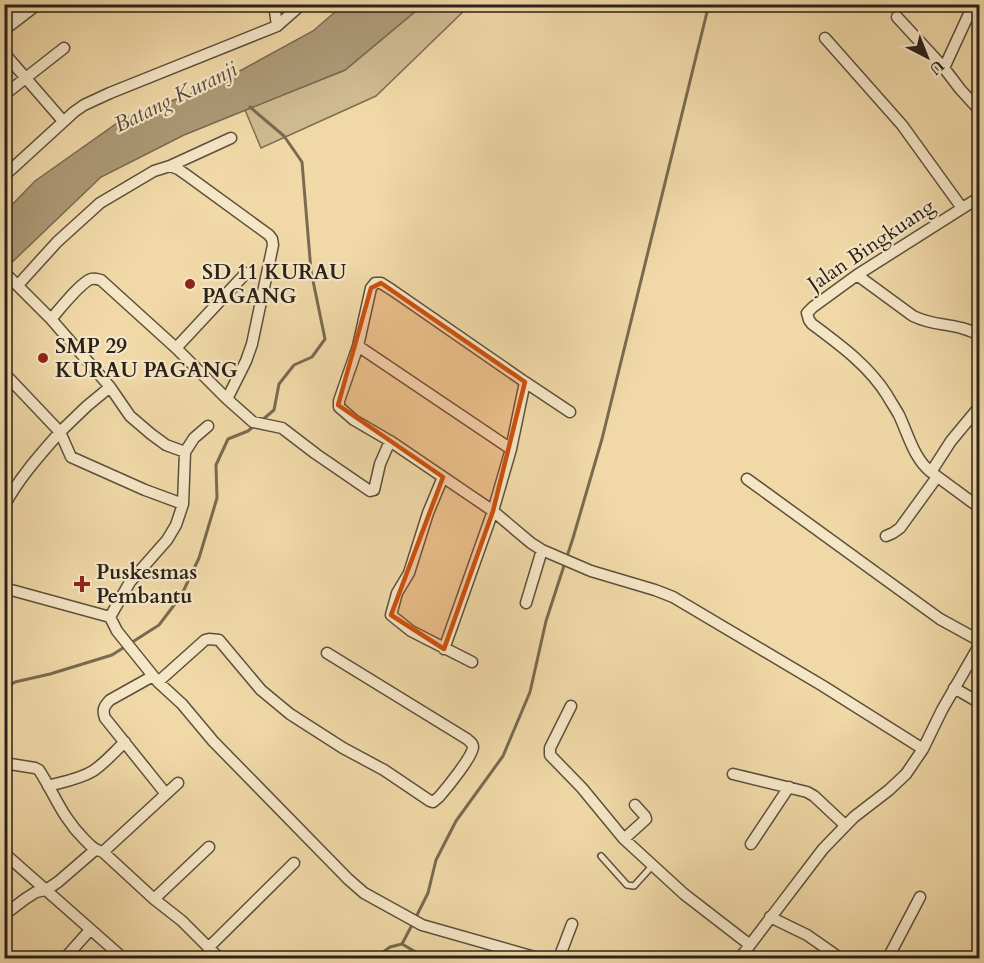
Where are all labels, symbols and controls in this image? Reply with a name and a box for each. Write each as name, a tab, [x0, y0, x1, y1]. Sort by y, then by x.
north arrow	[897, 27, 957, 87]
water label: Batang Kuranji	[109, 54, 243, 140]
text: U	[924, 55, 949, 80]
street label: Jalan Bingkuang	[799, 192, 941, 300]
place label: SD 11 KURAU PAGANG	[202, 258, 347, 311]
marker: SD 11 KURAU PAGANG	[183, 277, 197, 291]
place label: SMP 29 KURAU PAGANG	[55, 332, 238, 385]
marker: SMP 29 KURAU PAGANG	[36, 351, 50, 365]
place label: Puskesmas Pembantu	[96, 558, 197, 611]
marker: Puskesmas Pembantu	[73, 575, 91, 593]

